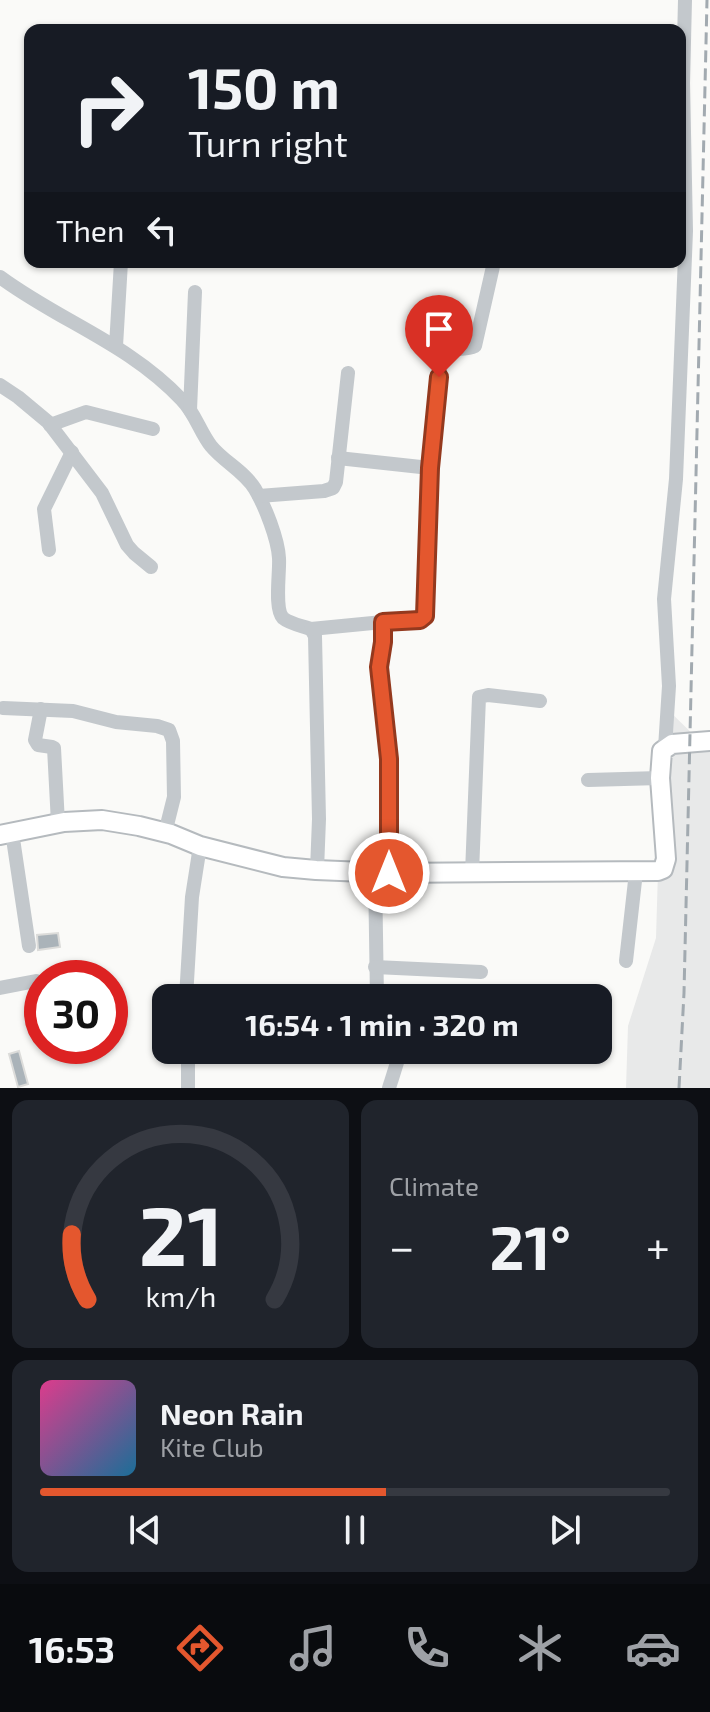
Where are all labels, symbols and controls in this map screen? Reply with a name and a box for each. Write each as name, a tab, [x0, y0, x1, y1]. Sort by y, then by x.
text: 150 m	[188, 53, 340, 120]
icon: right	[56, 56, 160, 160]
text: Turn right	[188, 121, 348, 164]
icon: left	[140, 208, 184, 252]
text: Then	[56, 212, 124, 248]
pin	[405, 295, 473, 377]
icon: arrive	[417, 307, 461, 351]
position arrow	[347, 831, 431, 915]
speed limit sign: 30	[24, 960, 128, 1064]
text: 16:54 · 1 min · 320 m	[245, 1006, 519, 1042]
text: Climate	[389, 1170, 479, 1201]
text: 21	[138, 1183, 223, 1283]
text: 21°	[490, 1210, 571, 1282]
text: −	[389, 1219, 415, 1272]
text: +	[646, 1219, 670, 1272]
text: km/h	[145, 1278, 216, 1313]
text: Neon Rain	[160, 1395, 304, 1431]
text: Kite Club	[160, 1431, 264, 1462]
icon: previous	[123, 1508, 167, 1552]
icon: pause	[333, 1508, 377, 1552]
icon: next	[543, 1508, 587, 1552]
icon: directions	[172, 1620, 228, 1676]
icon: music	[285, 1620, 341, 1676]
icon: phone	[399, 1620, 455, 1676]
icon: climate	[512, 1620, 568, 1676]
icon: car	[625, 1620, 681, 1676]
text: 16:53	[29, 1627, 115, 1670]

